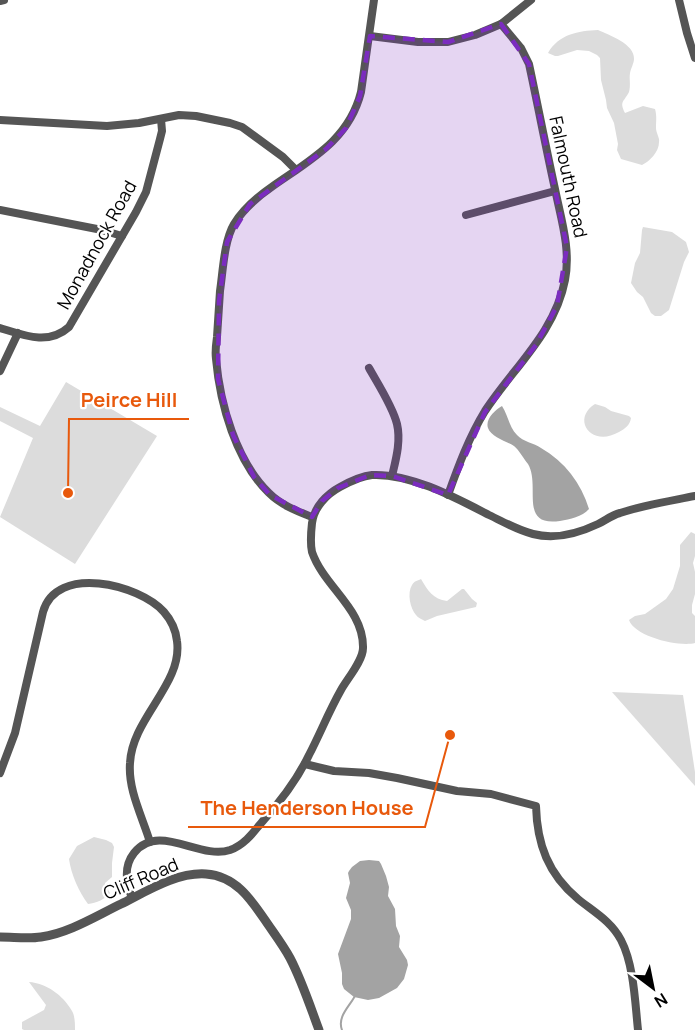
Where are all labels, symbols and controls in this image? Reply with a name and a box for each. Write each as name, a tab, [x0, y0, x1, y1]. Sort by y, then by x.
street label: Falmouth Road	[544, 114, 594, 240]
street label: Monadnock Road	[51, 176, 141, 313]
callout: Peirce Hill	[69, 381, 189, 419]
text: Peirce Hill	[81, 386, 177, 413]
callout: The Henderson House	[188, 789, 425, 827]
text: The Henderson House	[200, 794, 414, 821]
street label: Cliff Road	[99, 852, 182, 905]
north arrow	[623, 958, 683, 1018]
text: N	[650, 988, 672, 1013]

